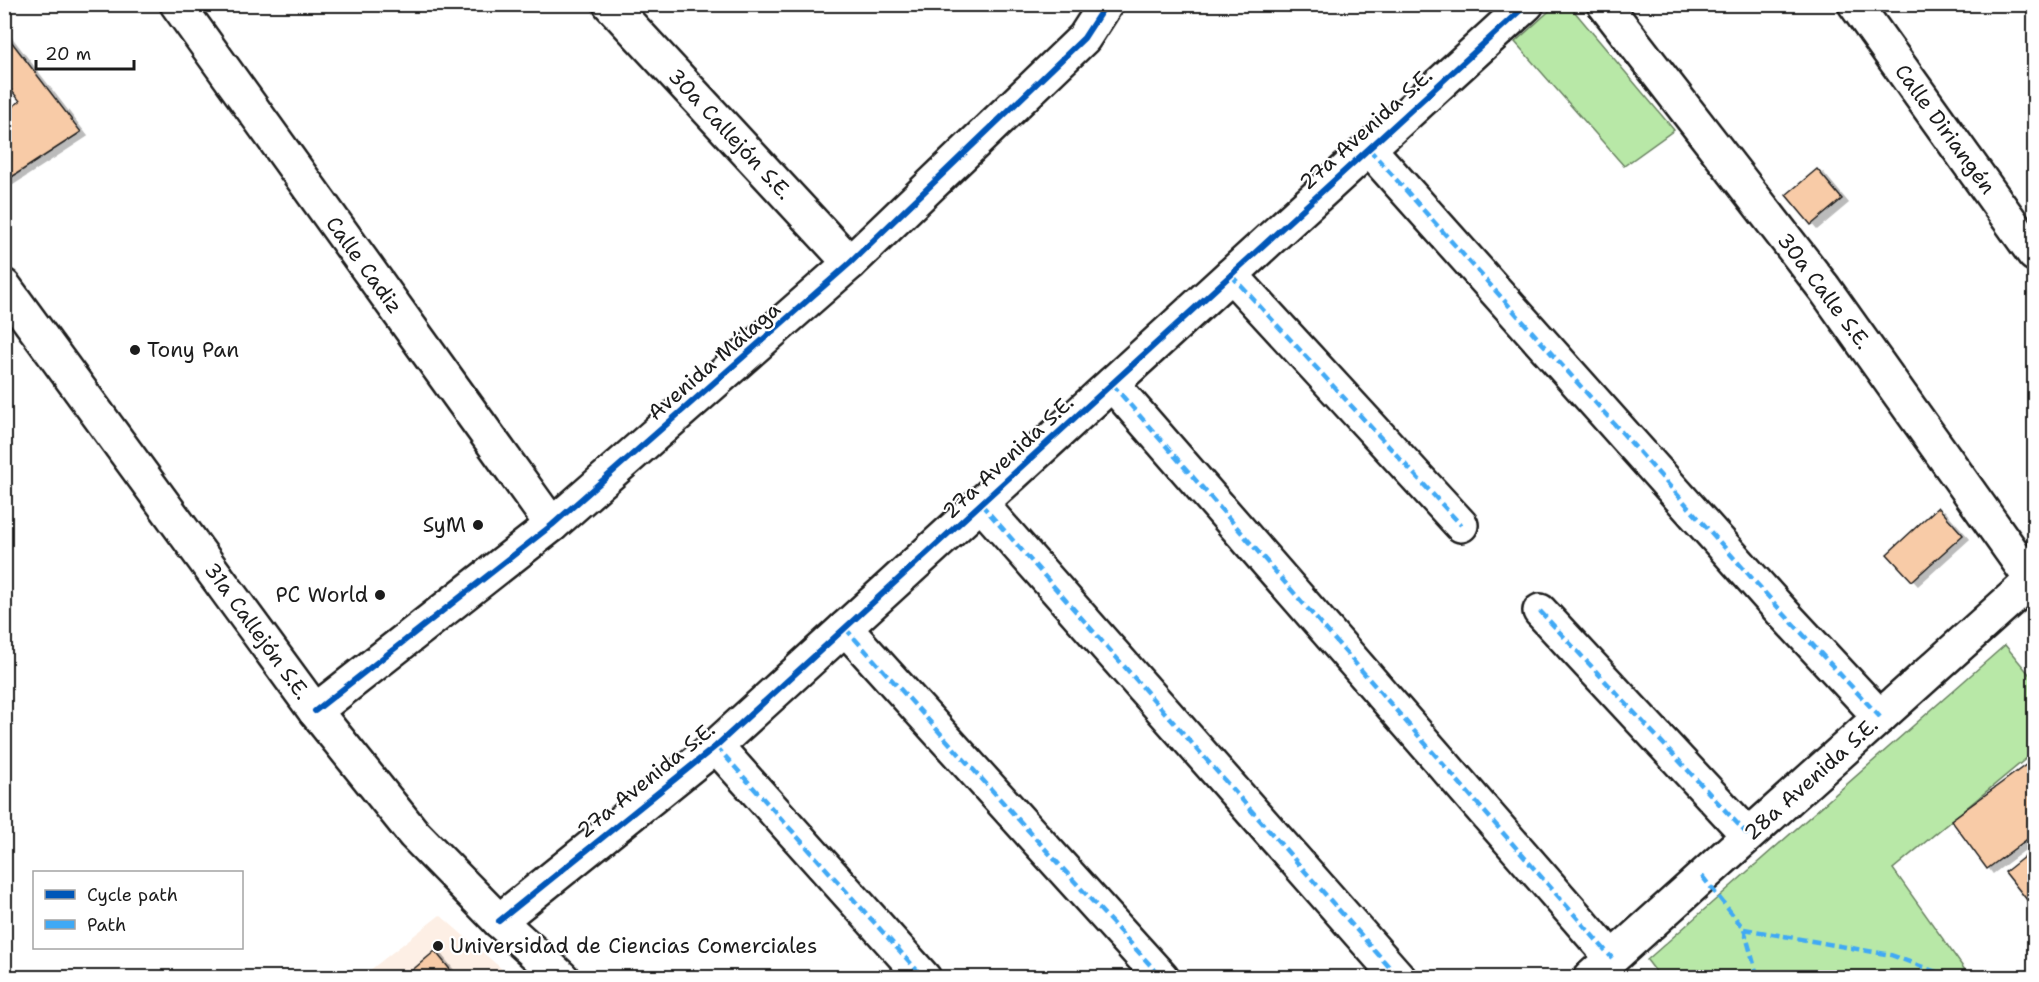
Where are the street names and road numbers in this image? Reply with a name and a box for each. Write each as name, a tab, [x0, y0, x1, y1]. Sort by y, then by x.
street label: Calle Diriangén	[1888, 58, 2002, 200]
street label: 30a Callejón S.E.	[662, 62, 798, 206]
street label: 27a Avenida S.E.	[1293, 62, 1439, 196]
street label: Calle Cadiz	[319, 211, 409, 319]
street label: 30a Calle S.E.	[1771, 227, 1877, 355]
street label: Avenida Málaga	[642, 296, 786, 426]
street label: 27a Avenida S.E.	[936, 389, 1080, 525]
street label: 31a Callejón S.E.	[198, 557, 316, 705]
street label: 28a Avenida S.E.	[1738, 711, 1884, 847]
street label: 27a Avenida S.E.	[571, 716, 721, 844]

